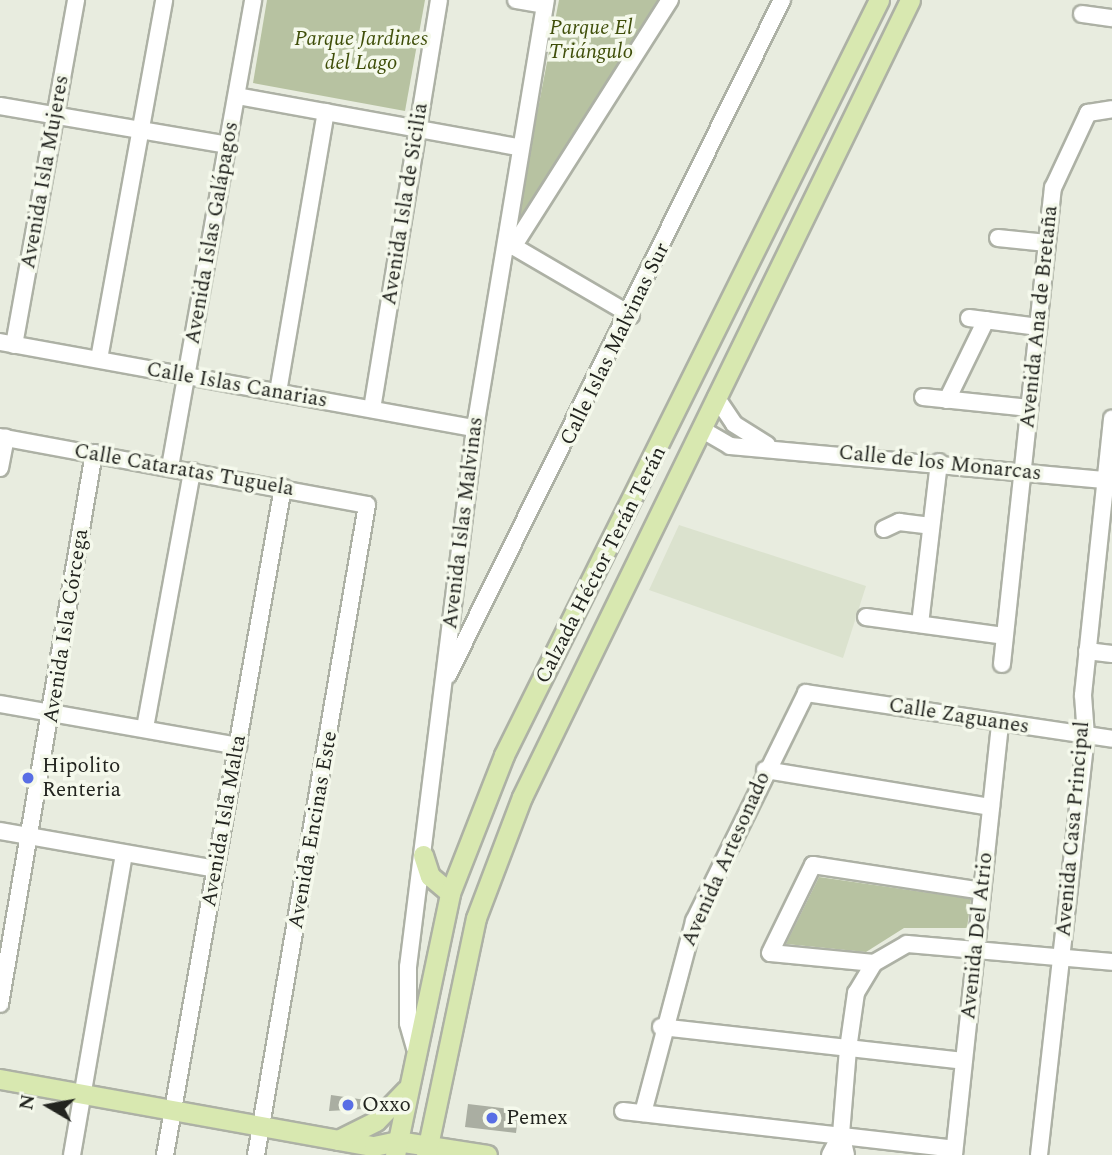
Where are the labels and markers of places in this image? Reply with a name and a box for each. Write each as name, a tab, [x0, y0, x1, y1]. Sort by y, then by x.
place label: Hipolito Renteria	[42, 753, 121, 803]
marker: Hipolito Renteria	[20, 770, 36, 786]
place label: Oxxo	[362, 1092, 411, 1118]
marker: Oxxo	[340, 1097, 356, 1113]
place label: Pemex	[506, 1105, 568, 1131]
marker: Pemex	[484, 1110, 500, 1126]

